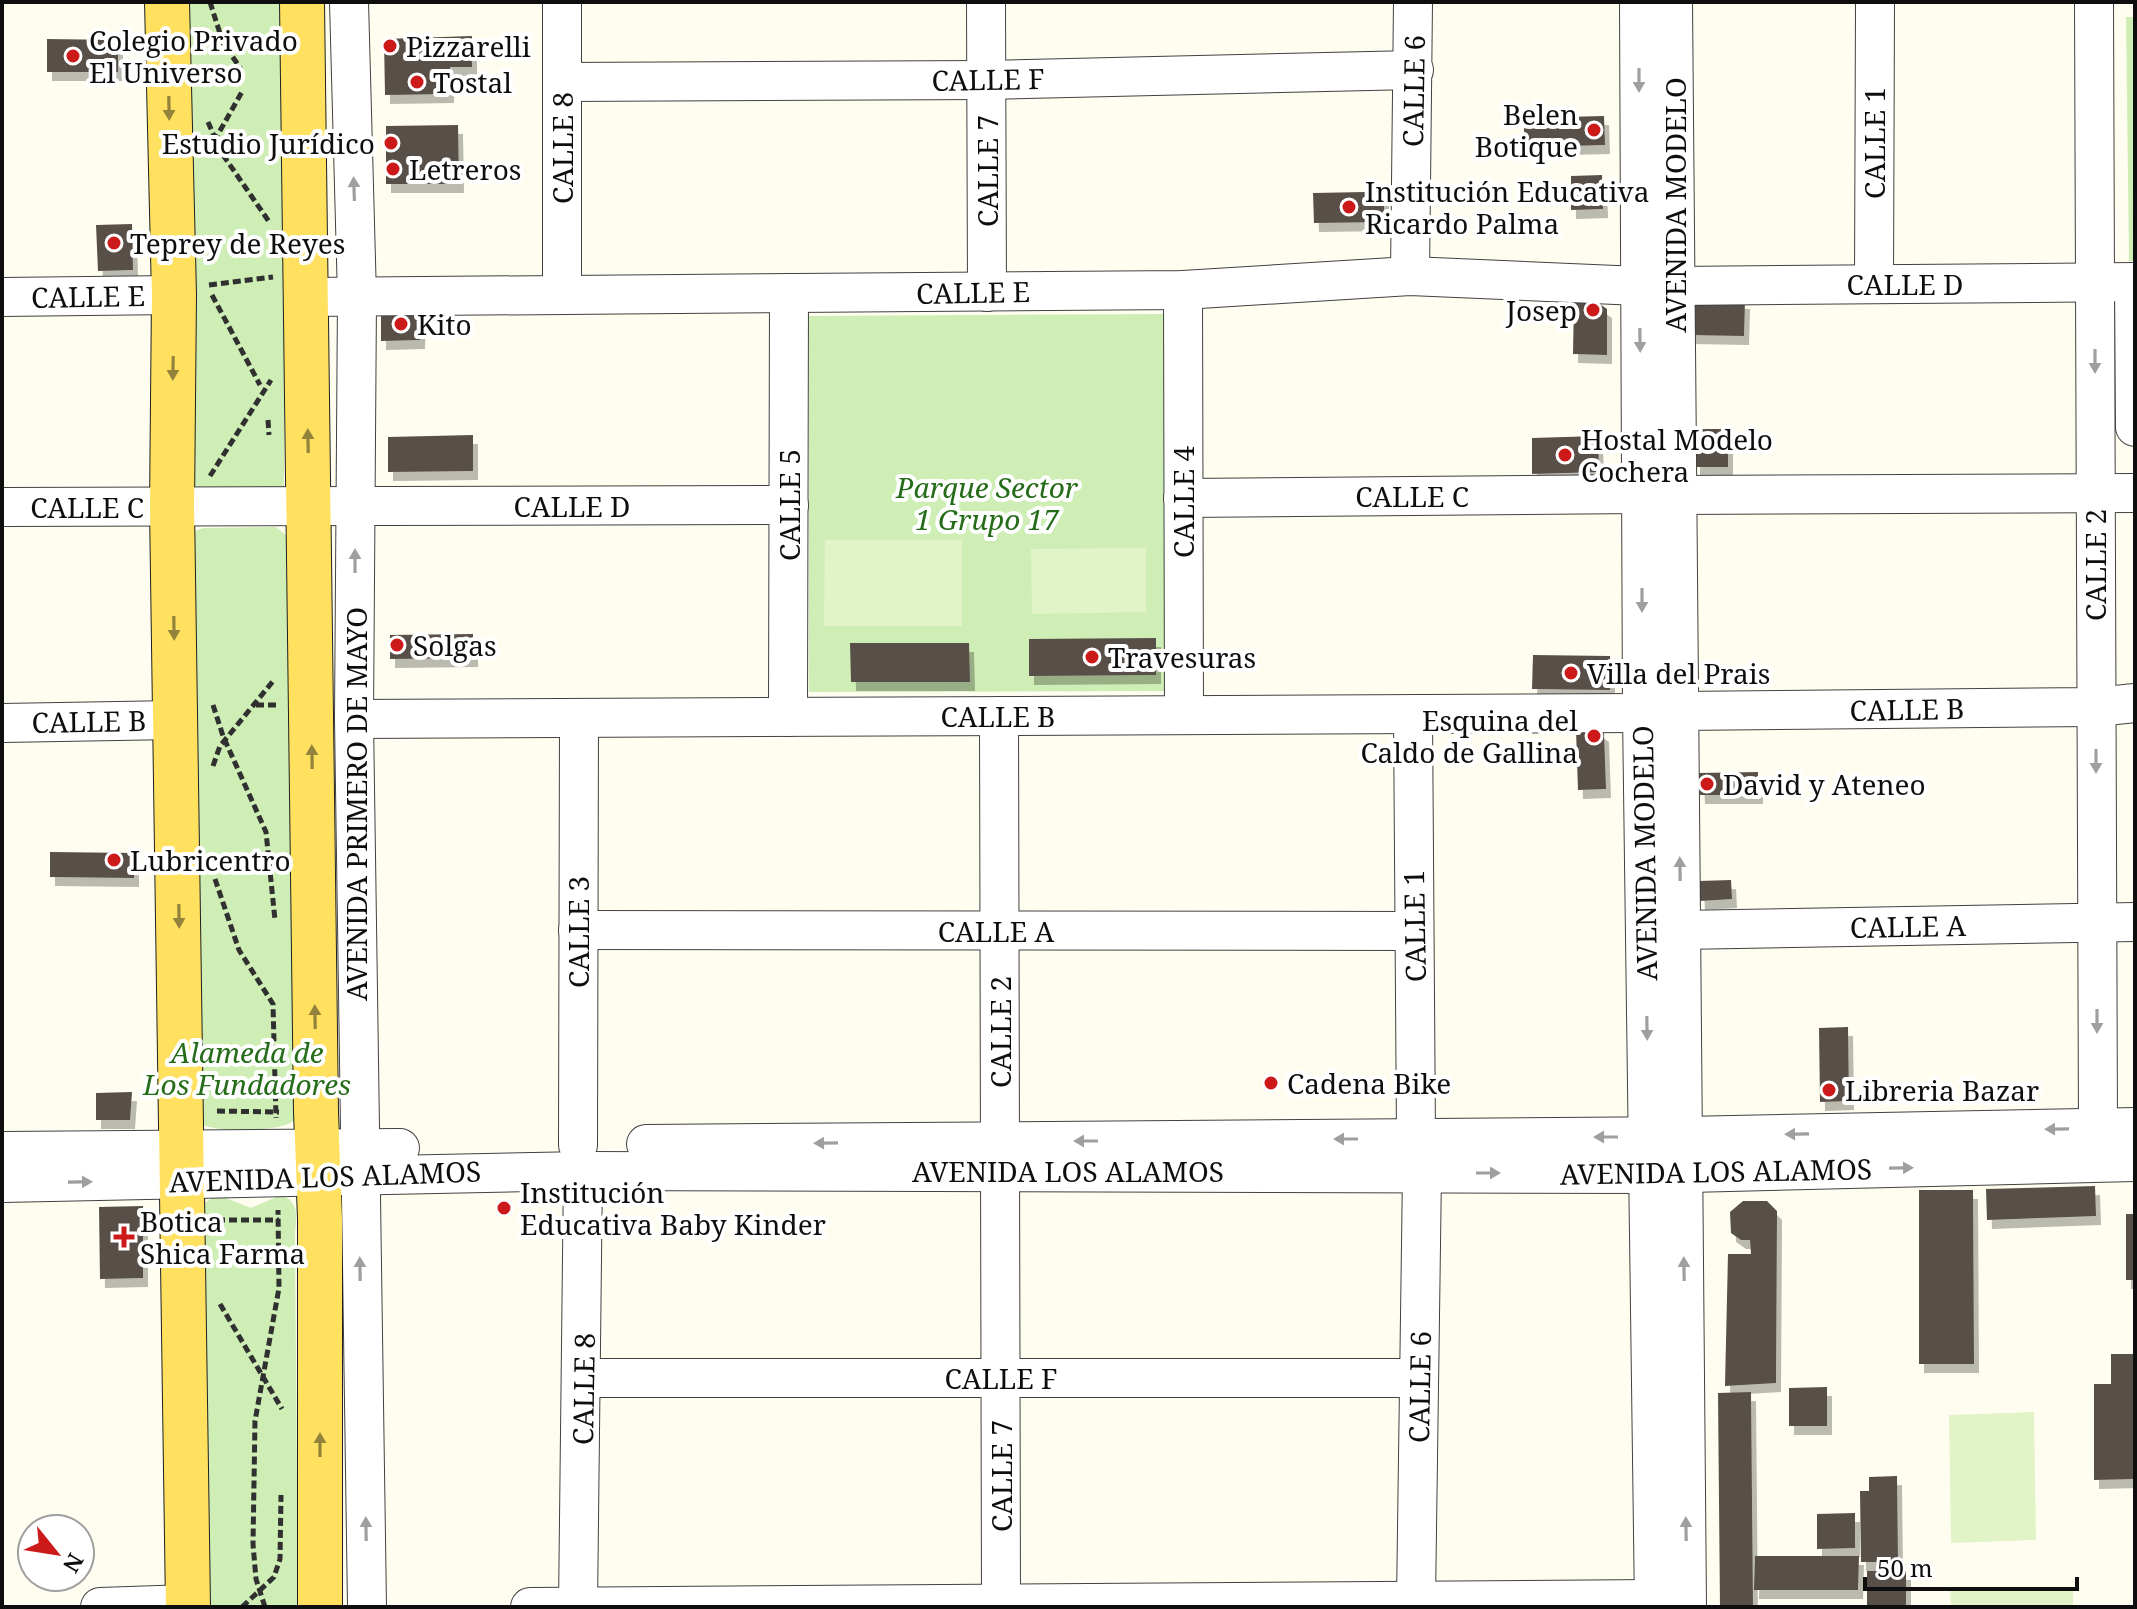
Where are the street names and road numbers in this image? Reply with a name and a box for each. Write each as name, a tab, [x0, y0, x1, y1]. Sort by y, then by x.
street label: CALLE 6	[1393, 35, 1433, 147]
street label: CALLE F	[931, 59, 1045, 99]
street label: AVENIDA MODELO	[1656, 77, 1694, 333]
street label: CALLE 1	[1855, 87, 1893, 199]
street label: CALLE 8	[543, 92, 581, 204]
street label: CALLE 7	[968, 115, 1006, 227]
street label: CALLE D	[1847, 265, 1963, 303]
street label: CALLE E	[916, 272, 1030, 312]
street label: CALLE E	[31, 276, 145, 316]
street label: CALLE 4	[1164, 446, 1202, 558]
street label: CALLE 5	[770, 449, 808, 561]
street label: CALLE C	[1355, 477, 1469, 515]
street label: CALLE D	[514, 487, 630, 525]
street label: CALLE C	[30, 488, 144, 526]
street label: CALLE 2	[2076, 509, 2114, 621]
street label: AVENIDA PRIMERO DE MAYO	[337, 607, 375, 1001]
street label: CALLE B	[1849, 689, 1965, 729]
street label: CALLE B	[941, 697, 1055, 735]
street label: CALLE B	[31, 701, 147, 741]
street label: AVENIDA MODELO	[1623, 725, 1665, 981]
street label: CALLE 1	[1394, 870, 1434, 982]
street label: CALLE 3	[559, 876, 597, 988]
street label: CALLE A	[1850, 906, 1967, 946]
street label: CALLE A	[938, 912, 1054, 950]
street label: CALLE 2	[981, 976, 1019, 1088]
street label: AVENIDA LOS ALAMOS	[1560, 1149, 1872, 1193]
street label: AVENIDA LOS ALAMOS	[168, 1152, 482, 1200]
street label: AVENIDA LOS ALAMOS	[912, 1152, 1224, 1190]
street label: CALLE 6	[1399, 1331, 1439, 1443]
street label: CALLE 8	[563, 1333, 603, 1445]
street label: CALLE F	[944, 1359, 1058, 1397]
street label: CALLE 7	[982, 1420, 1020, 1532]

